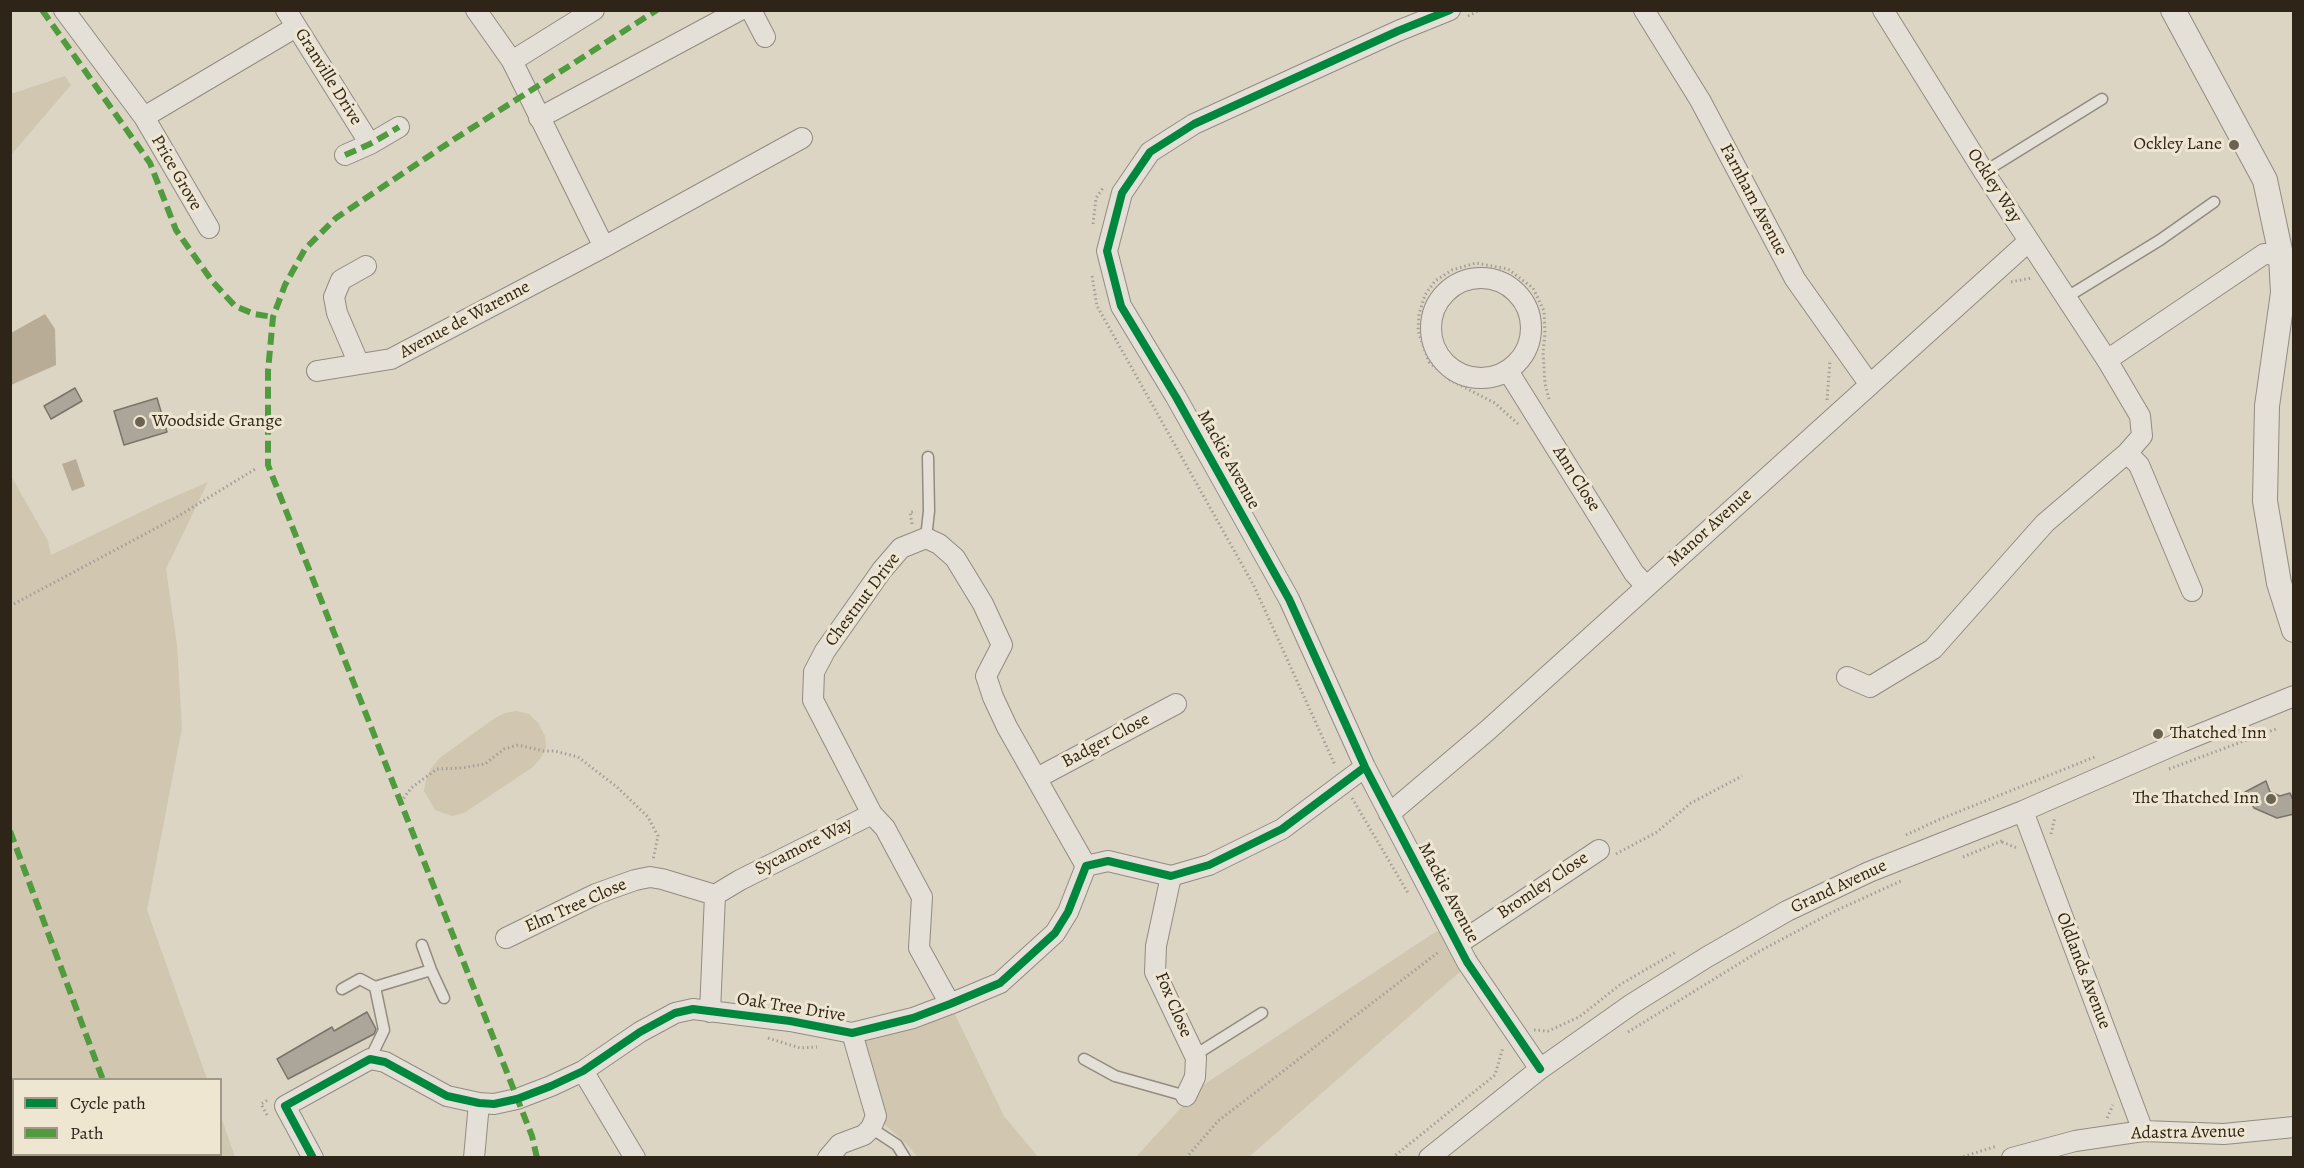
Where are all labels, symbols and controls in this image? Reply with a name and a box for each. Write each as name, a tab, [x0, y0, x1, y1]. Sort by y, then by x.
street label: Granville Drive	[290, 25, 366, 129]
street label: Price Grove	[146, 131, 206, 215]
place label: Ockley Lane	[2133, 134, 2222, 156]
marker: Ockley Lane	[2227, 138, 2241, 152]
street label: Farnham Avenue	[1714, 140, 1792, 260]
street label: Ockley Way	[1962, 145, 2026, 227]
street label: Avenue de Warenne	[396, 276, 534, 364]
street label: Mackie Avenue	[1192, 407, 1264, 513]
place label: Woodside Grange	[152, 411, 282, 433]
marker: Woodside Grange	[133, 415, 147, 429]
street label: Ann Close	[1547, 442, 1605, 516]
street label: Manor Avenue	[1663, 484, 1757, 572]
street label: Chestnut Drive	[821, 549, 905, 651]
street label: Badger Close	[1058, 709, 1154, 773]
place label: Thatched Inn	[2170, 723, 2267, 745]
marker: Thatched Inn	[2151, 727, 2165, 741]
place label: The Thatched Inn	[2133, 788, 2259, 810]
marker: The Thatched Inn	[2264, 792, 2278, 806]
street label: Sycamore Way	[752, 813, 856, 881]
street label: Mackie Avenue	[1413, 839, 1483, 947]
street label: Bromley Close	[1493, 848, 1593, 924]
street label: Grand Avenue	[1788, 855, 1890, 919]
street label: Elm Tree Close	[522, 874, 630, 938]
street label: Oldlands Avenue	[2051, 910, 2115, 1032]
street label: Fox Close	[1150, 969, 1196, 1041]
street label: Oak Tree Drive	[735, 989, 847, 1027]
legend	[12, 1078, 222, 1156]
text: Cycle path	[70, 1091, 146, 1115]
text: Path	[70, 1121, 104, 1145]
street label: Adastra Avenue	[2131, 1121, 2245, 1145]

